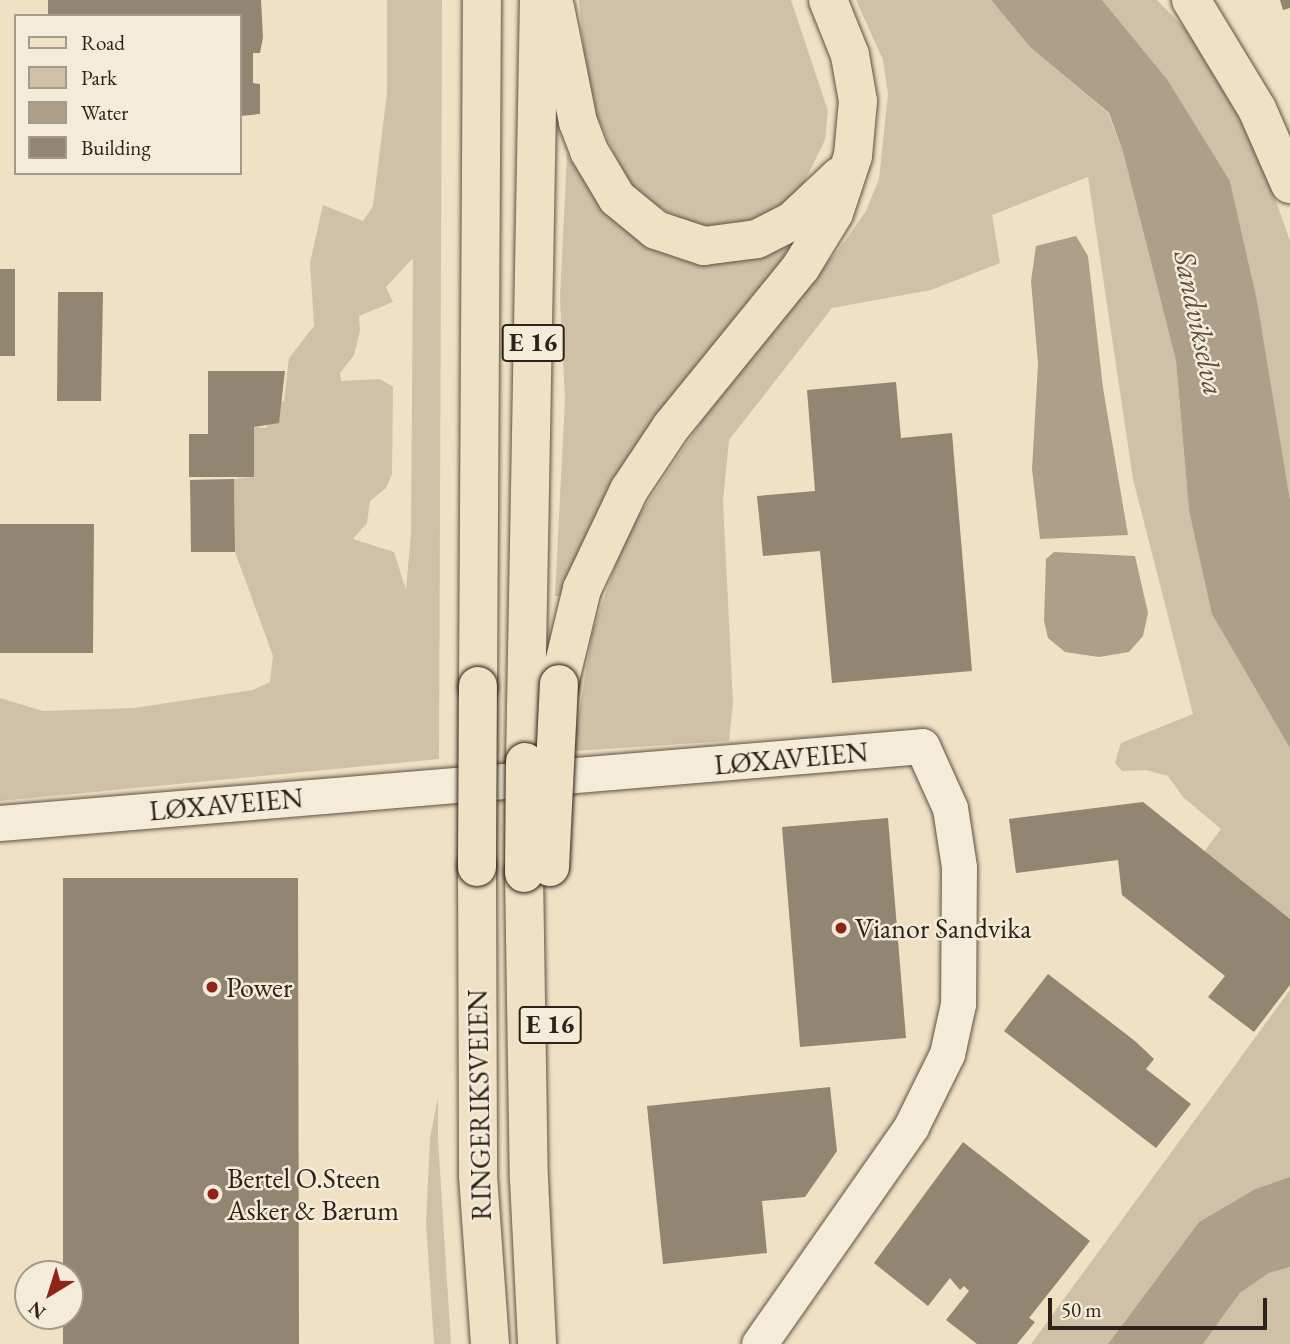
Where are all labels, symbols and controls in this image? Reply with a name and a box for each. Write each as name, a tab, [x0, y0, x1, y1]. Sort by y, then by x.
legend	[14, 14, 242, 175]
text: Road	[81, 29, 125, 56]
text: Park	[81, 64, 117, 91]
text: Water	[81, 99, 128, 126]
text: Building	[81, 134, 151, 161]
water label: Sandvikselva	[1166, 247, 1232, 399]
road number: E 16	[502, 320, 564, 366]
street label: LØXAVEIEN	[713, 735, 869, 781]
street label: LØXAVEIEN	[148, 781, 304, 827]
place label: Vianor Sandvika	[855, 911, 1031, 945]
marker: Vianor Sandvika	[833, 920, 849, 936]
place label: Power	[226, 970, 292, 1004]
marker: Power	[204, 979, 220, 995]
street label: RINGERIKSVEIEN	[460, 989, 498, 1221]
road number: E 16	[518, 1002, 582, 1048]
place label: Bertel O.Steen Asker & Bærum	[227, 1161, 399, 1227]
marker: Bertel O.Steen Asker & Bærum	[205, 1186, 221, 1202]
north arrow	[14, 1260, 84, 1330]
scale bar	[1052, 1284, 1271, 1328]
text: N	[23, 1296, 51, 1325]
text: 50 m	[1061, 1296, 1102, 1323]

